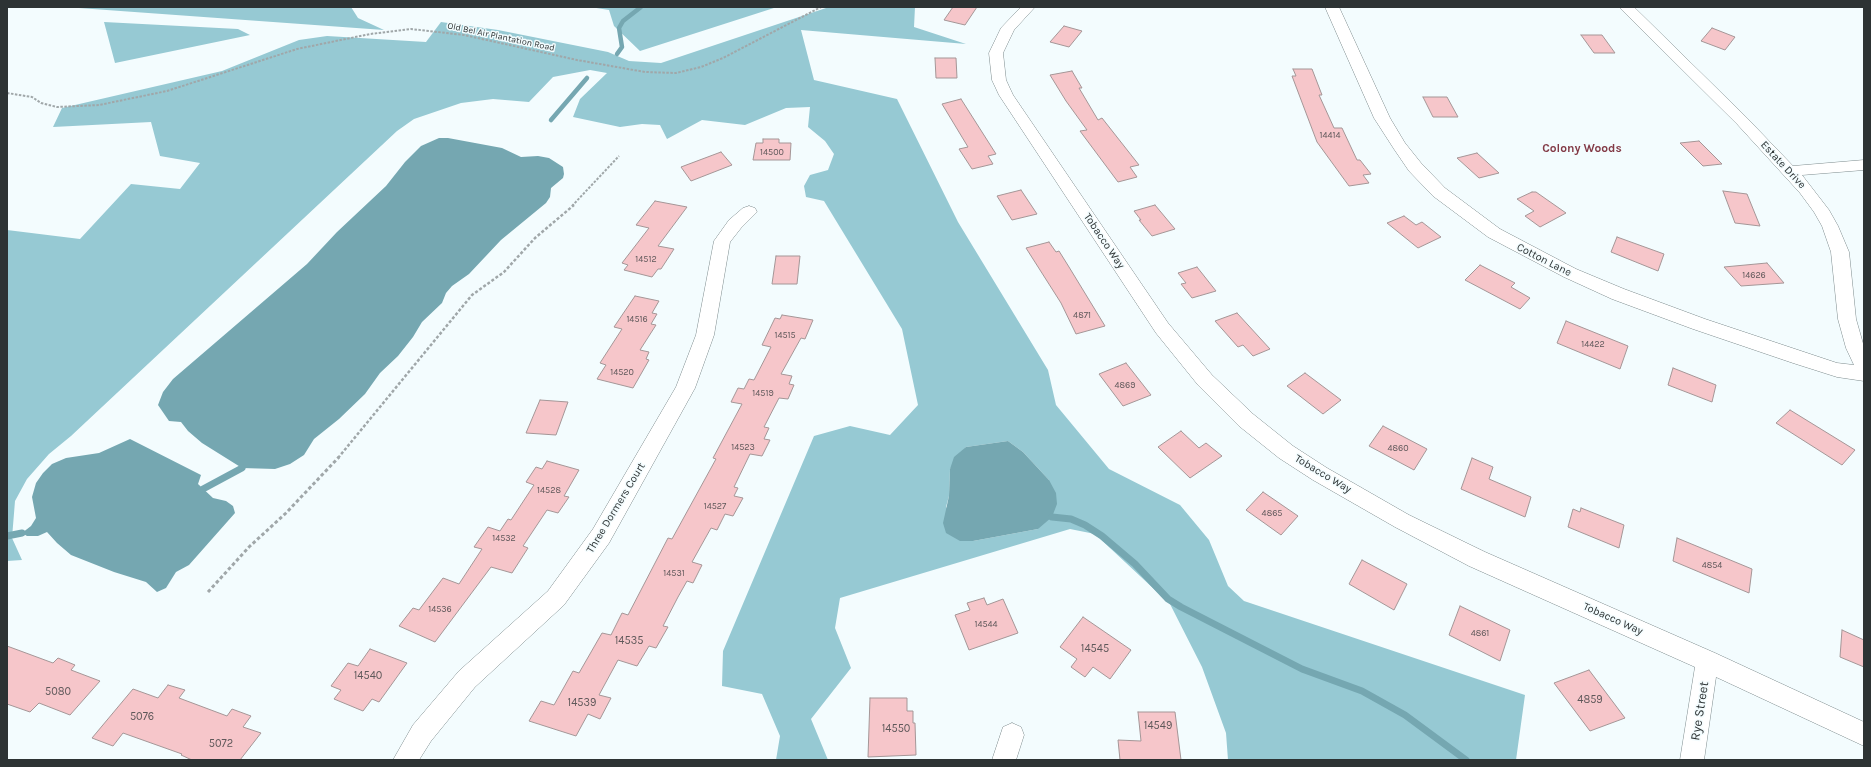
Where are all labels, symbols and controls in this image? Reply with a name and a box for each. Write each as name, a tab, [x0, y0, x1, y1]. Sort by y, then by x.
street label: Old Bel Air Plantation Road	[446, 20, 556, 54]
house number: 14414	[1319, 130, 1341, 140]
street label: Estate Drive	[1758, 138, 1808, 192]
district label: Colony Woods	[1542, 142, 1622, 156]
house number: 14500	[760, 147, 784, 157]
street label: Tobacco Way	[1081, 211, 1127, 271]
street label: Cotton Lane	[1514, 241, 1574, 279]
house number: 14512	[635, 254, 657, 264]
house number: 14626	[1742, 270, 1766, 280]
house number: 4871	[1073, 310, 1091, 320]
house number: 14516	[626, 314, 648, 324]
house number: 14515	[774, 330, 796, 340]
house number: 14422	[1581, 339, 1605, 349]
house number: 14520	[610, 367, 634, 377]
house number: 4869	[1115, 380, 1135, 390]
house number: 14519	[752, 388, 774, 398]
house number: 14523	[731, 442, 755, 452]
house number: 4860	[1387, 443, 1409, 453]
street label: Tobacco Way	[1292, 452, 1354, 496]
street label: Three Dormers Court	[584, 460, 648, 556]
house number: 14528	[537, 485, 561, 495]
house number: 14527	[704, 501, 726, 511]
house number: 4865	[1262, 508, 1282, 518]
house number: 14532	[492, 533, 516, 543]
house number: 4854	[1702, 560, 1722, 570]
house number: 14531	[663, 568, 685, 578]
street label: Tobacco Way	[1581, 600, 1645, 638]
house number: 14536	[428, 604, 452, 614]
house number: 14544	[974, 619, 998, 629]
house number: 4861	[1471, 628, 1489, 638]
house number: 14535	[615, 634, 643, 648]
house number: 14545	[1081, 642, 1109, 656]
house number: 14540	[354, 669, 382, 683]
street label: Rye Street	[1688, 680, 1712, 742]
house number: 5080	[45, 685, 71, 699]
house number: 4859	[1577, 693, 1603, 707]
house number: 14539	[568, 696, 596, 710]
house number: 5076	[130, 710, 154, 724]
house number: 14549	[1144, 719, 1172, 733]
house number: 14550	[882, 722, 910, 736]
house number: 5072	[209, 737, 233, 751]

